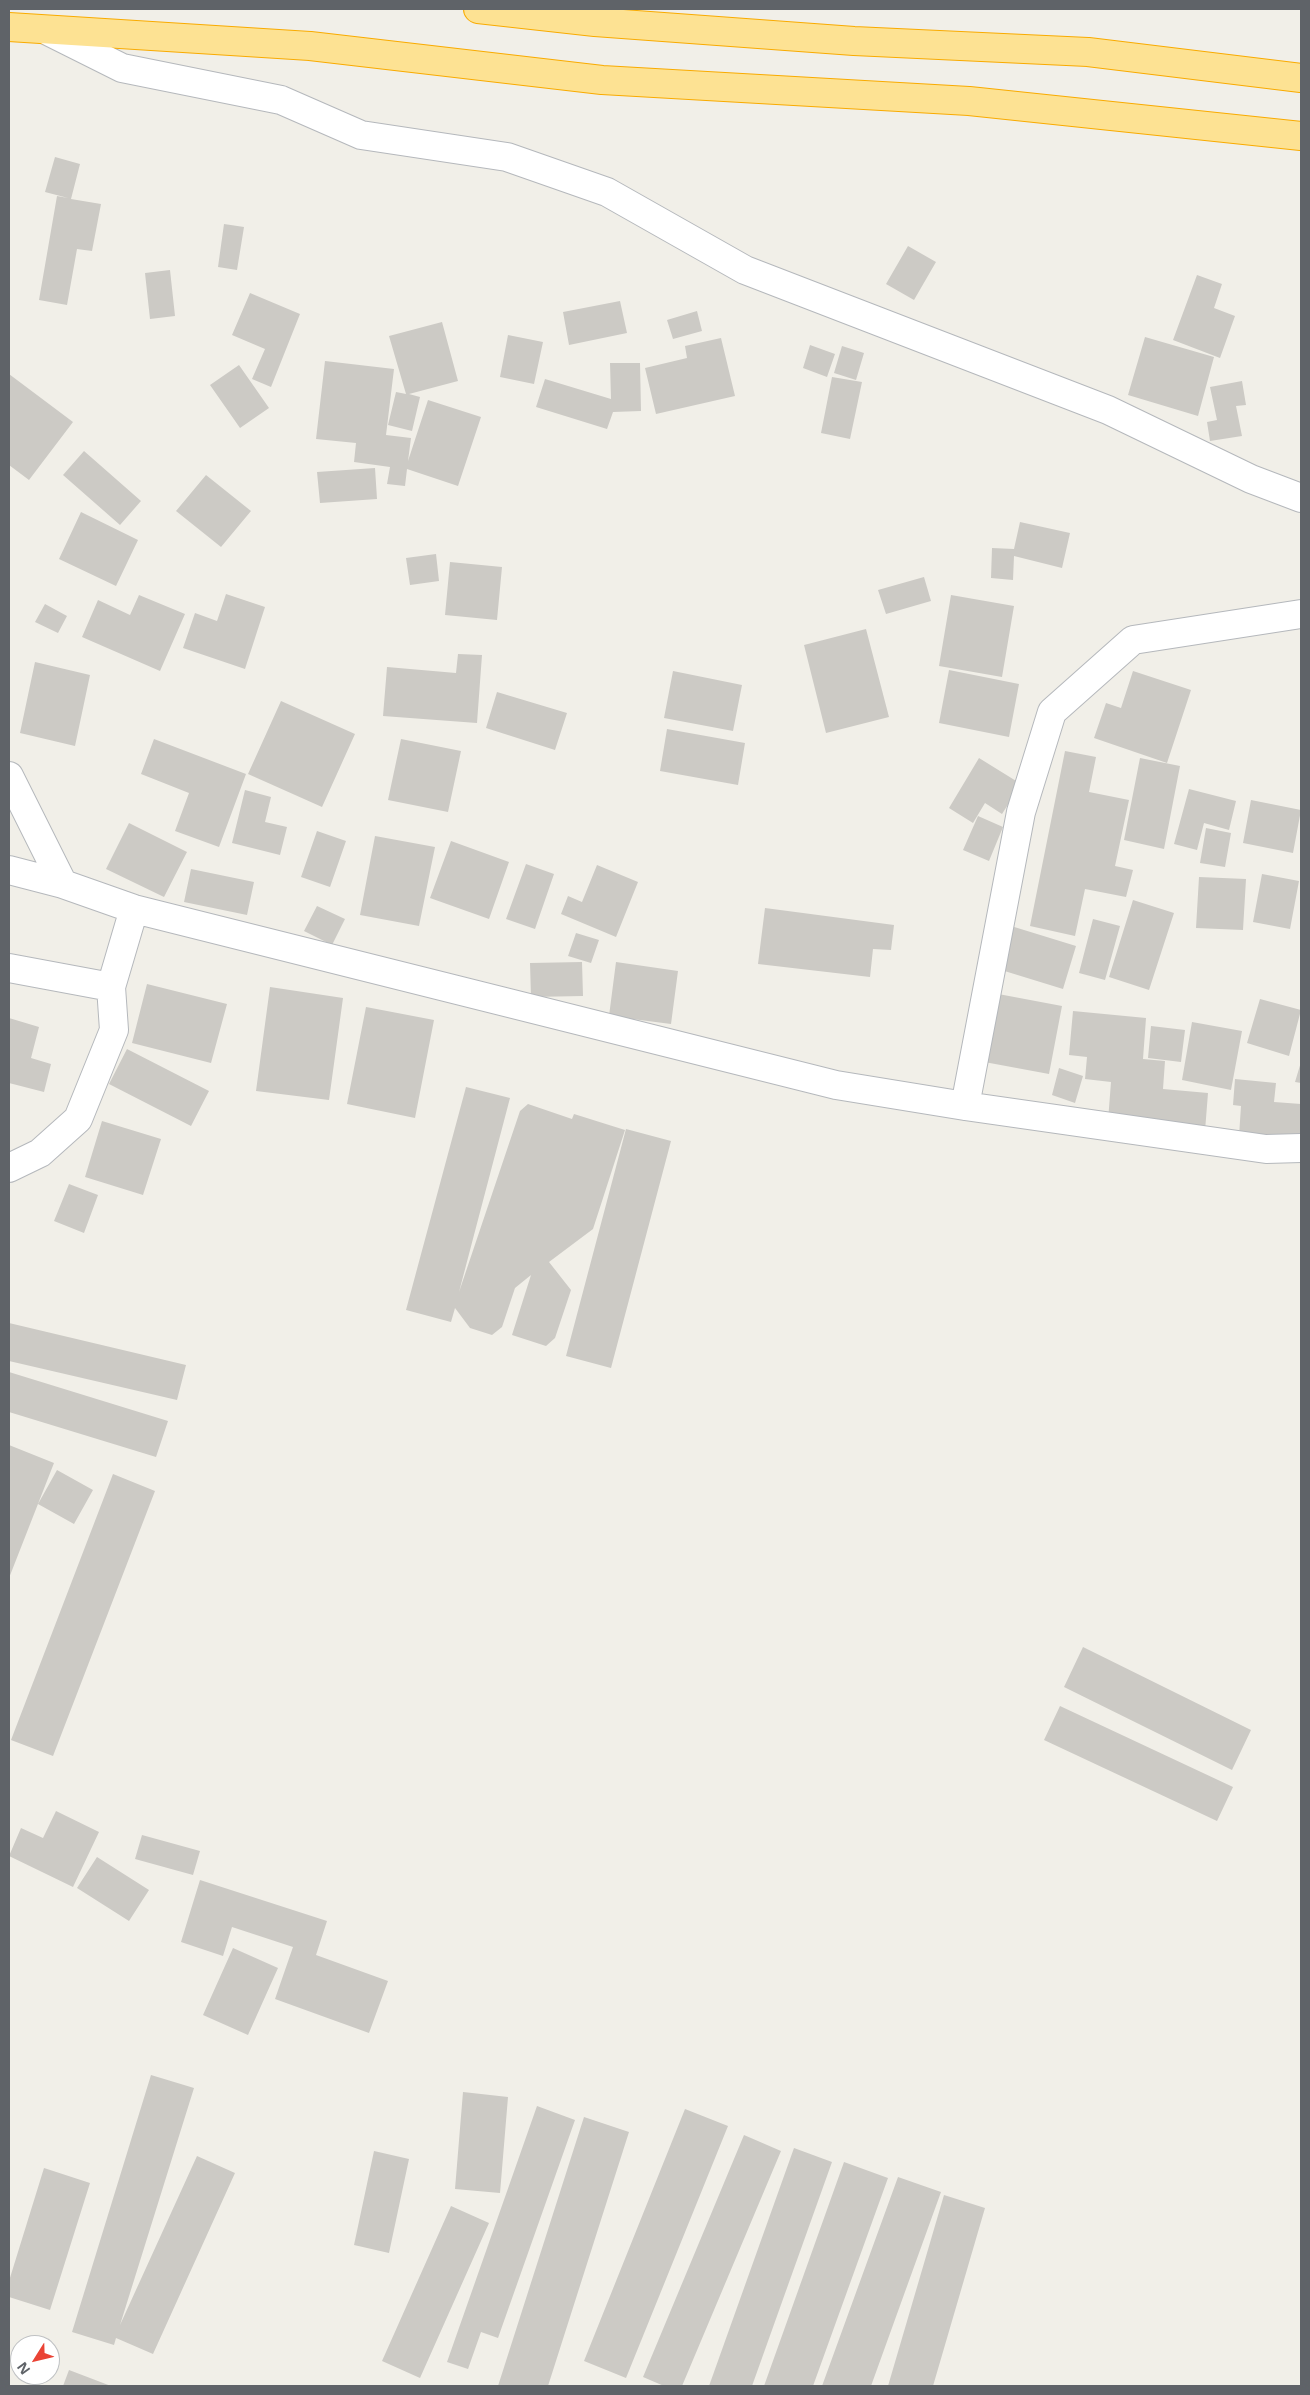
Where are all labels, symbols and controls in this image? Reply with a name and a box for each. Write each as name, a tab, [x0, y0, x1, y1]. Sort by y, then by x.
north arrow	[10, 2335, 60, 2385]
text: N	[12, 2358, 34, 2379]

